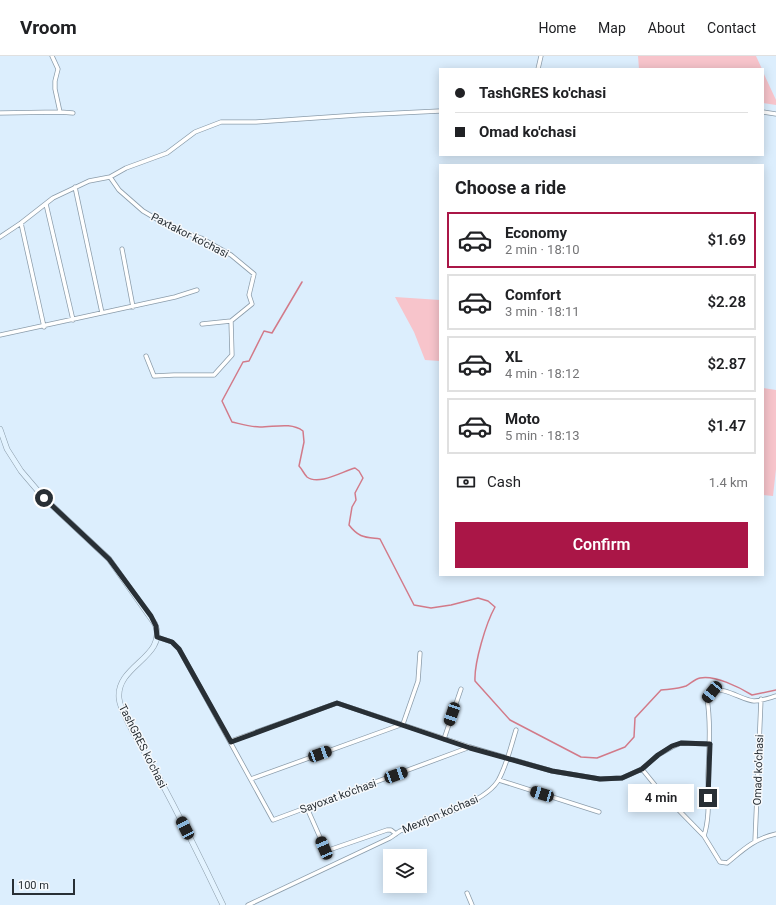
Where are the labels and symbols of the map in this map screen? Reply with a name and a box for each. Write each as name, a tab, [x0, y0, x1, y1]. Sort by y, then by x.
street label: Paxtakor ko'chasi	[149, 210, 231, 261]
route start	[35, 489, 53, 507]
car	[700, 679, 724, 705]
car	[442, 701, 462, 727]
street label: TashGRES ko'chasi	[116, 702, 169, 790]
street label: Omad ko'chasi	[751, 734, 766, 806]
car	[307, 744, 333, 764]
car	[383, 765, 409, 785]
street label: Sayoxat ko'chasi	[298, 777, 378, 816]
callout: 4 min	[628, 784, 694, 812]
car	[529, 785, 555, 803]
route end	[699, 789, 717, 807]
street label: Mexrjon ko'chasi	[400, 793, 480, 836]
car	[174, 815, 196, 841]
car	[314, 835, 334, 861]
scale bar	[12, 877, 75, 896]

